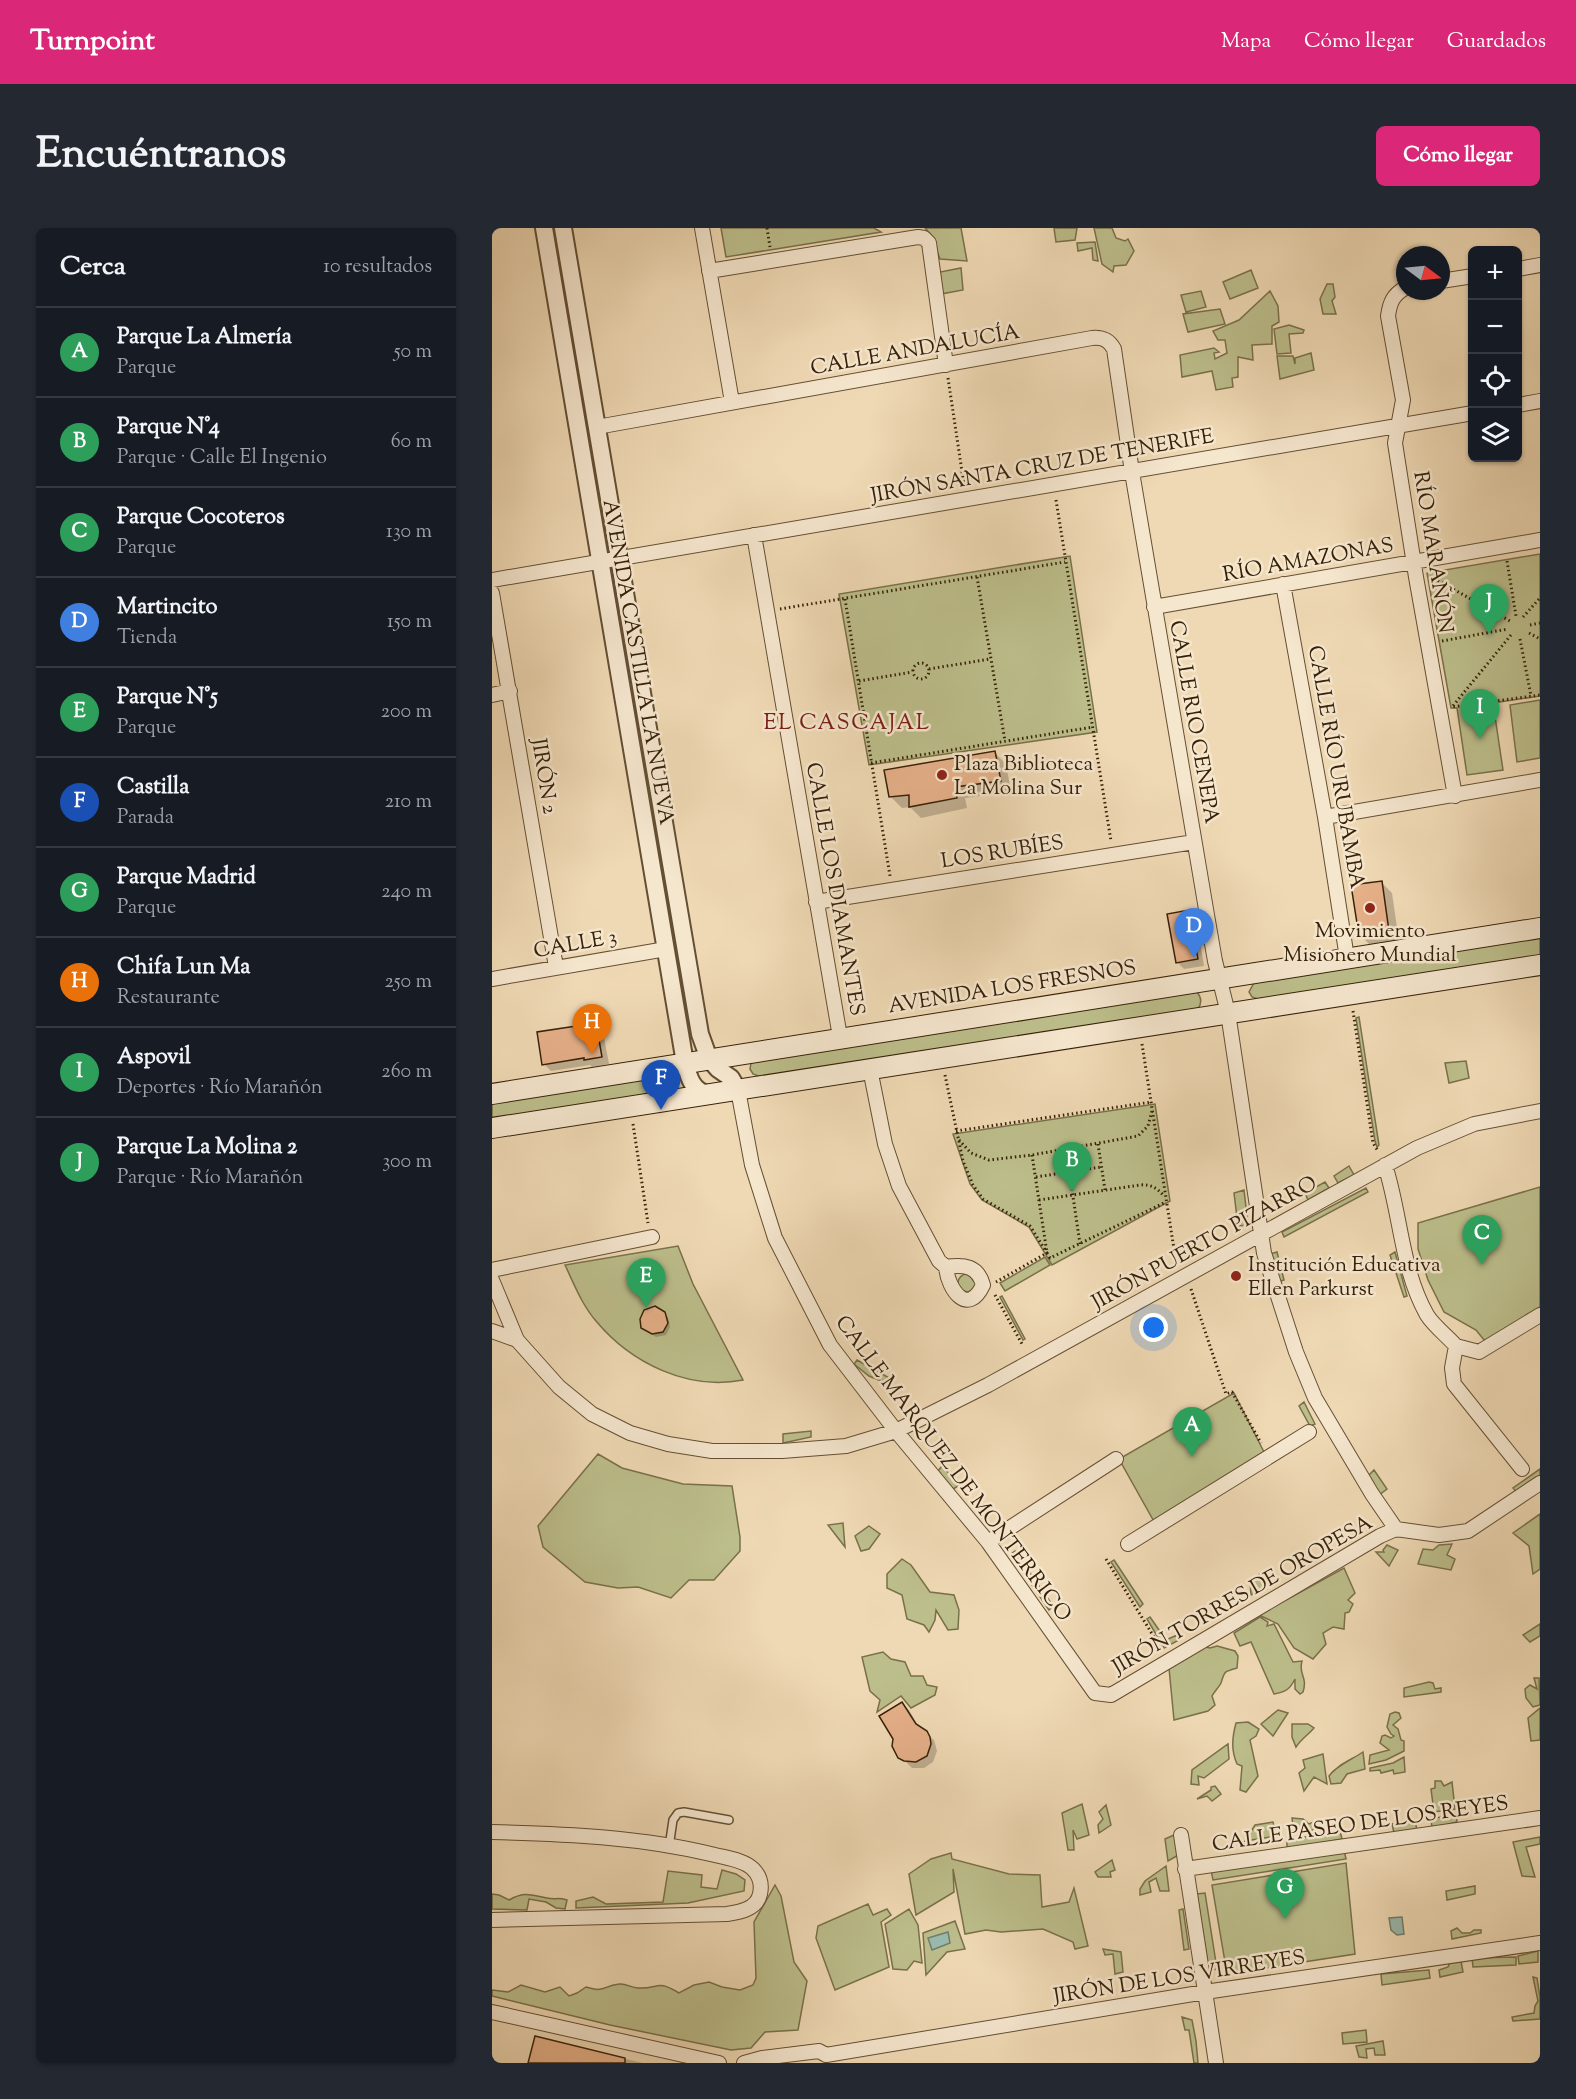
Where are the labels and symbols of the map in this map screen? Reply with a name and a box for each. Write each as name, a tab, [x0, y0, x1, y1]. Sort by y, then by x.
north arrow	[1396, 246, 1450, 300]
street label: CALLE ANDALUCÍA	[808, 318, 1022, 384]
street label: JIRÓN SANTA CRUZ DE TENERIFE	[868, 422, 1216, 512]
street label: RÍO MARAÑÓN	[1404, 469, 1460, 636]
street label: AVENIDA CASTILLA LA NUEVA	[594, 497, 680, 827]
street label: RÍO AMAZONAS	[1221, 531, 1396, 591]
pin: J	[1470, 584, 1508, 634]
street label: CALLE RIO CENEPA	[1160, 618, 1226, 826]
street label: CALLE RÍO URUBAMBA	[1299, 643, 1371, 891]
pin: I	[1460, 690, 1500, 739]
district label: EL CASCAJAL	[763, 708, 931, 740]
street label: JIRÓN 2	[522, 735, 564, 816]
place label: Plaza Biblioteca La Molina Sur	[954, 750, 1093, 804]
street label: CALLE LOS DIAMANTES	[797, 760, 871, 1018]
marker: Plaza Biblioteca La Molina Sur	[935, 768, 949, 782]
street label: LOS RUBÍES	[939, 828, 1066, 877]
marker: Movimiento Misionero Mundial	[1363, 901, 1377, 915]
pin: D	[1174, 908, 1214, 958]
place label: Movimiento Misionero Mundial	[1283, 917, 1457, 971]
street label: CALLE 3	[531, 923, 619, 967]
street label: AVENIDA LOS FRESNOS	[886, 954, 1139, 1022]
pin: H	[572, 1004, 612, 1054]
pin: F	[642, 1060, 680, 1110]
pin: B	[1052, 1142, 1092, 1192]
street label: JIRÓN PUERTO PIZARRO	[1086, 1169, 1323, 1319]
pin: C	[1462, 1216, 1502, 1265]
place label: Institución Educativa Ellen Parkurst	[1248, 1251, 1441, 1305]
pin: E	[626, 1258, 666, 1308]
marker: Institución Educativa Ellen Parkurst	[1229, 1269, 1243, 1283]
street label: CALLE MARQUEZ DE MONTERRICO	[827, 1310, 1078, 1629]
your location	[1139, 1313, 1168, 1342]
pin: A	[1172, 1408, 1212, 1457]
street label: JIRÓN TORRES DE OROPESA	[1106, 1509, 1379, 1683]
street label: CALLE PASEO DE LOS REYES	[1210, 1789, 1510, 1861]
pin: G	[1266, 1870, 1304, 1919]
street label: JIRÓN DE LOS VIRREYES	[1050, 1943, 1307, 2013]

